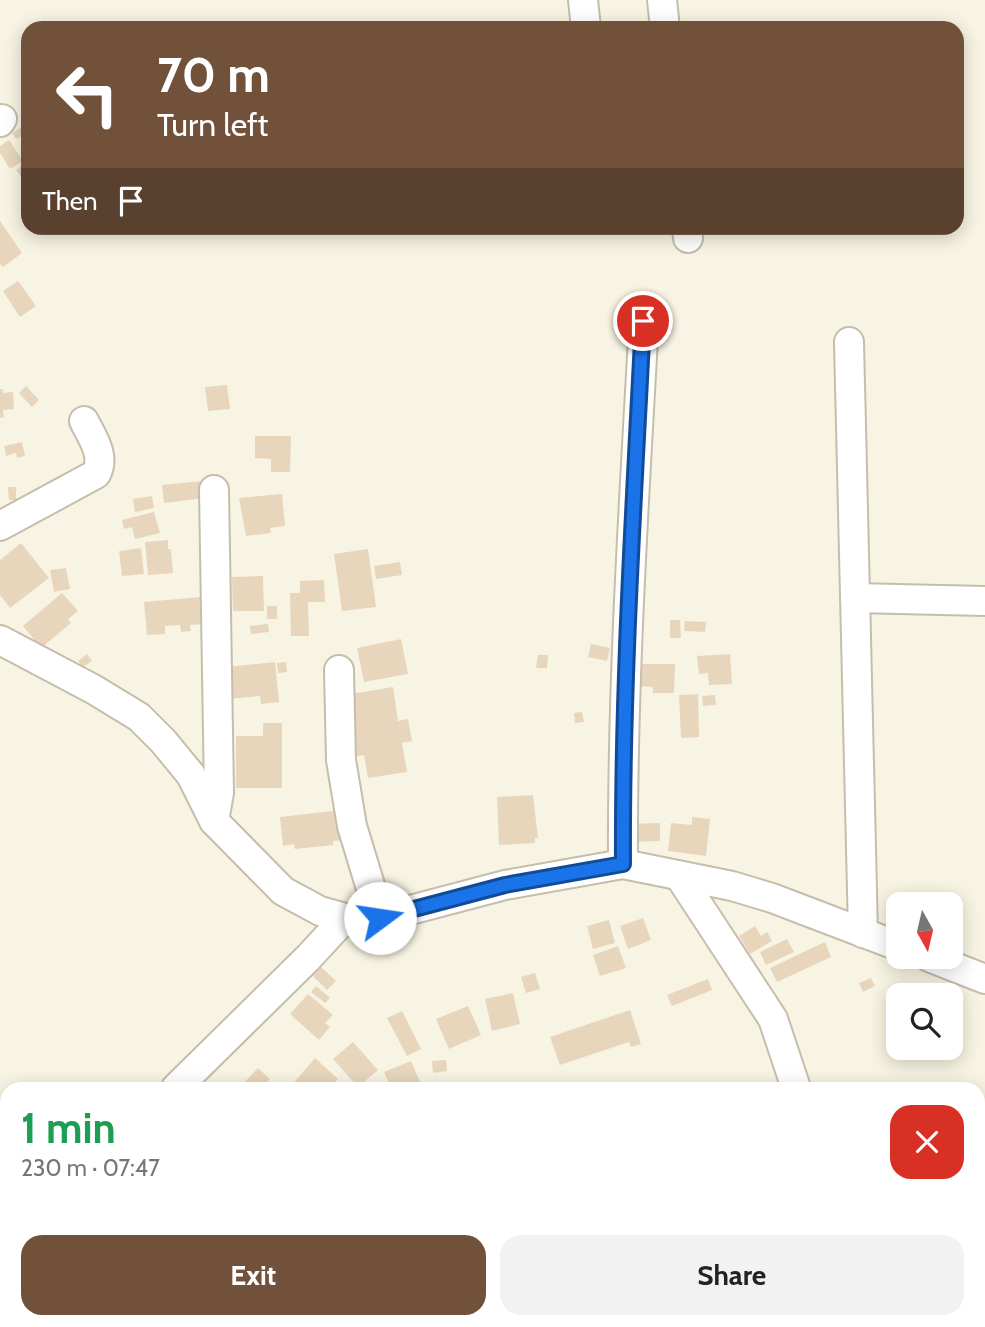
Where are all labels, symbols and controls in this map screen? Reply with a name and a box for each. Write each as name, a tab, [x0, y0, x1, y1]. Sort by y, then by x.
text: 70 m	[157, 45, 270, 104]
icon: left	[42, 49, 133, 140]
text: Turn left	[157, 105, 268, 144]
icon: arrive	[112, 182, 150, 220]
text: Then	[42, 185, 98, 217]
pin	[613, 291, 673, 351]
icon: arrive	[624, 302, 662, 340]
position arrow	[343, 881, 417, 955]
north arrow	[886, 892, 962, 970]
map controls	[886, 892, 963, 1060]
button: search	[886, 983, 963, 1060]
text: 1 min	[21, 1102, 116, 1154]
button: close	[890, 1105, 964, 1179]
text: 230 m · 07:47	[21, 1154, 160, 1182]
button: Exit	[21, 1235, 486, 1315]
button: Share	[500, 1235, 964, 1315]

